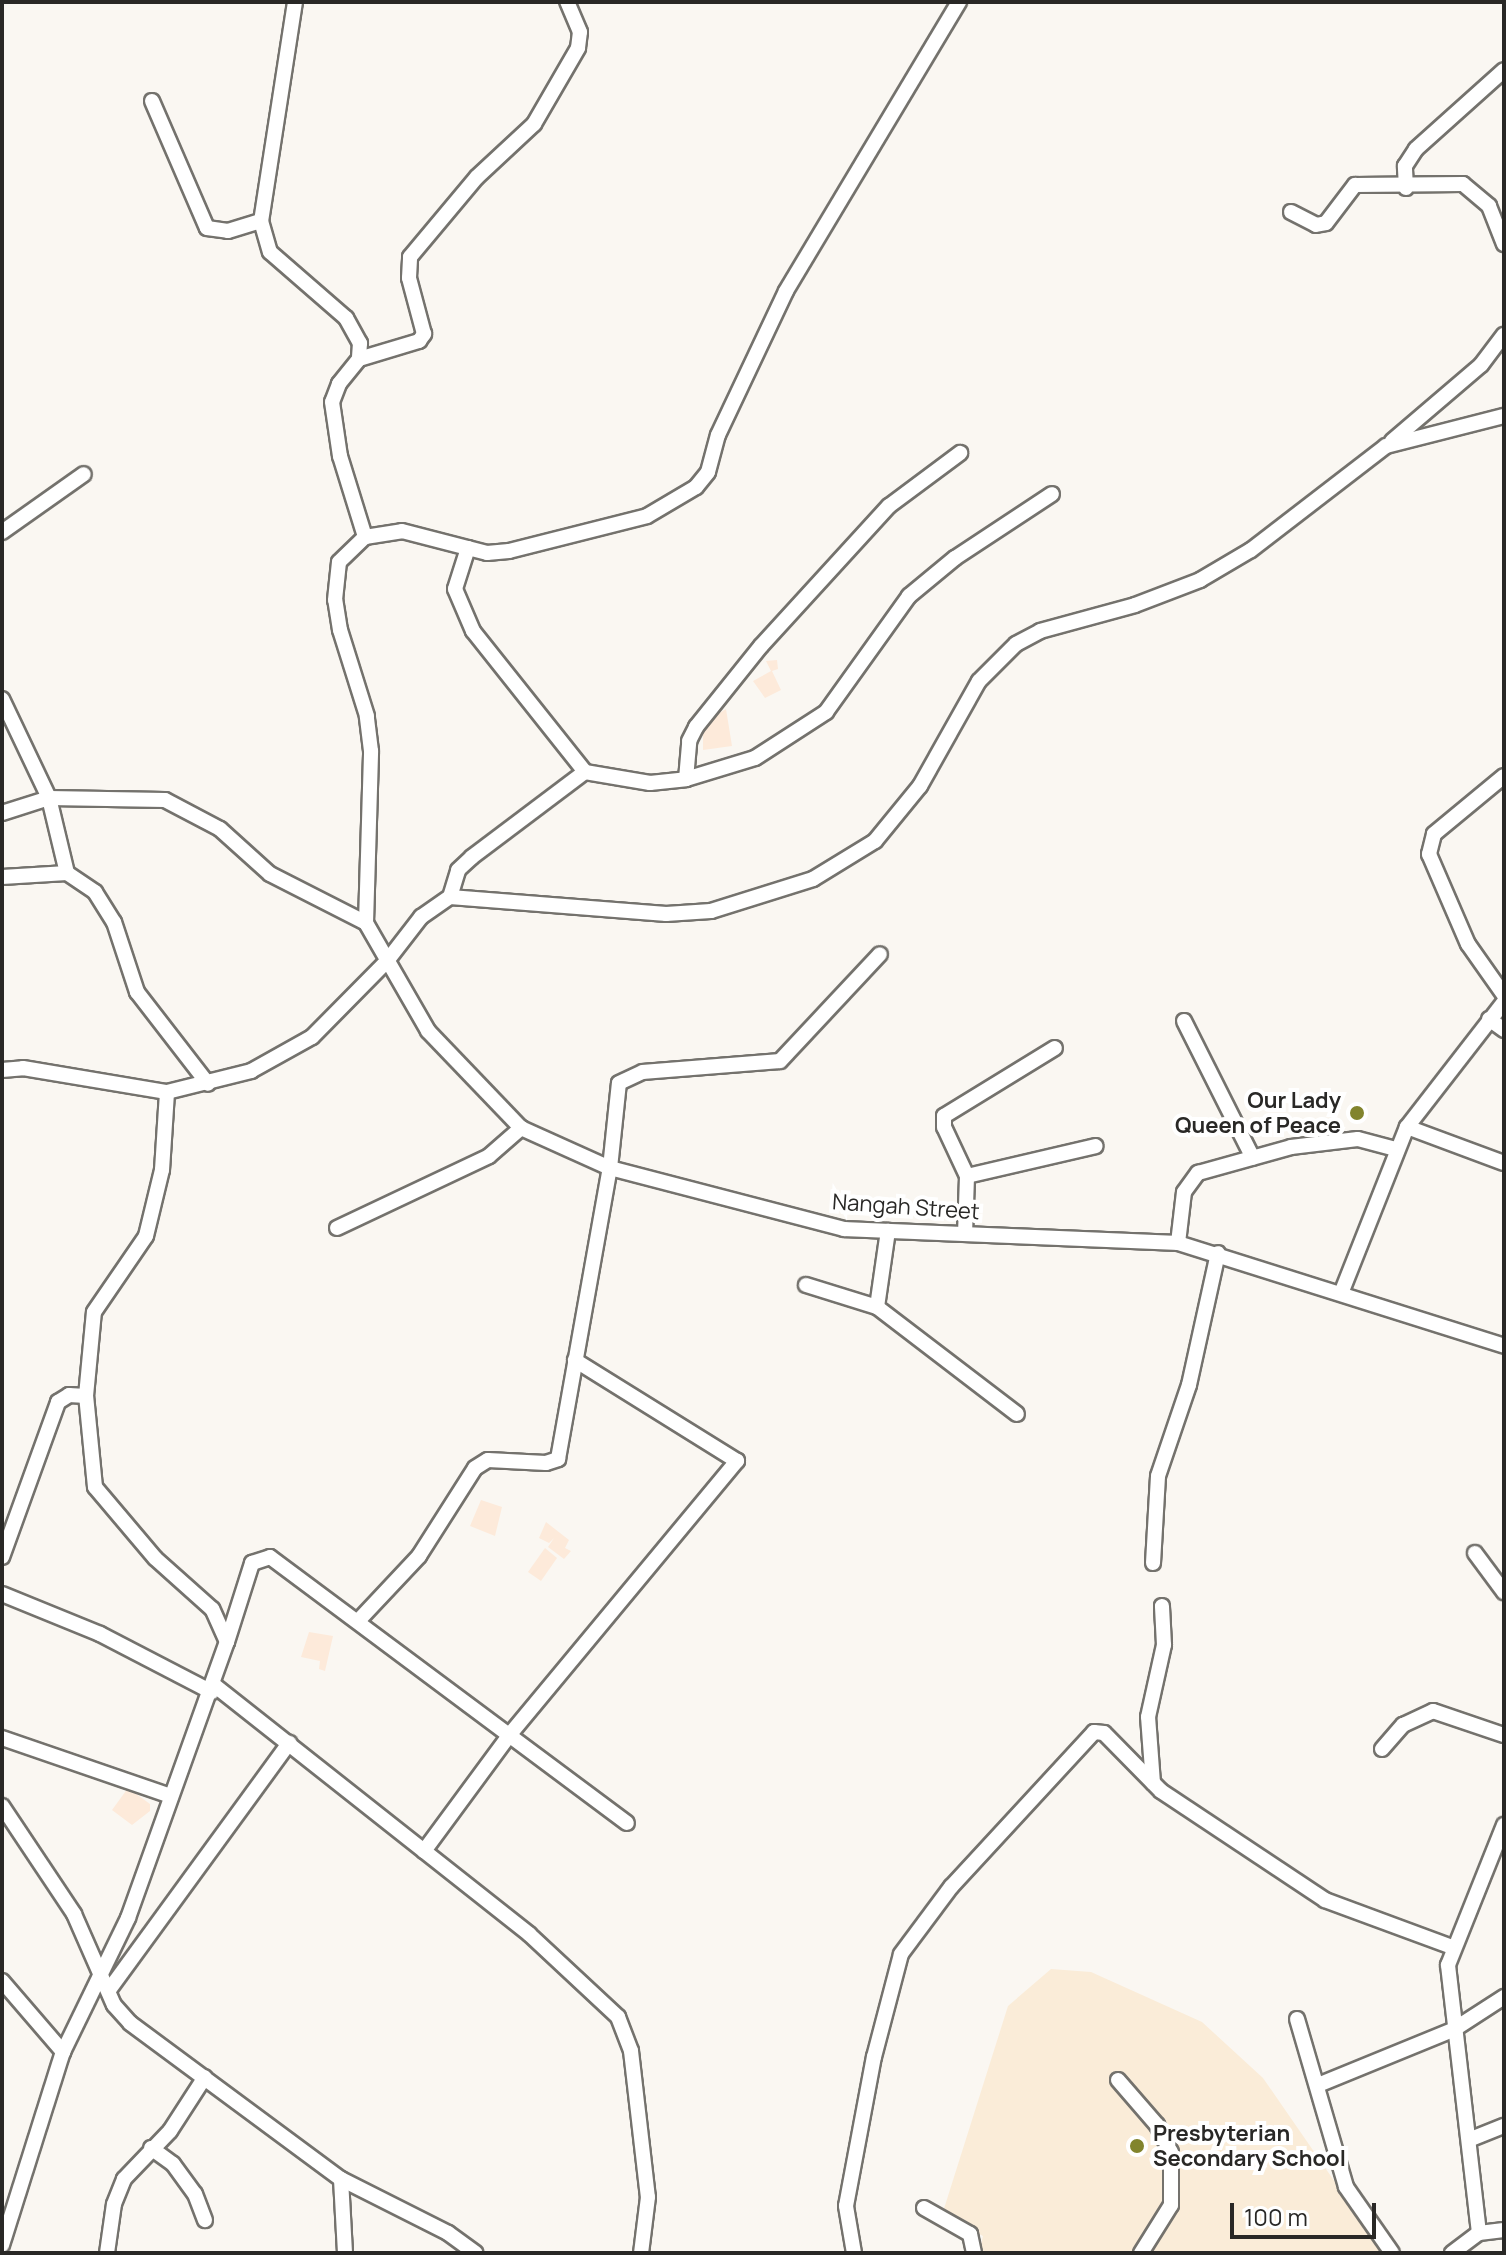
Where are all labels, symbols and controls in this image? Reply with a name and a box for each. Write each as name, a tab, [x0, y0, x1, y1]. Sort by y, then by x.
place label: Our Lady Queen of Peace	[1175, 1087, 1341, 1138]
marker: Our Lady Queen of Peace	[1348, 1104, 1366, 1122]
street label: Nangah Street	[831, 1189, 981, 1225]
place label: Presbyterian Secondary School	[1153, 2120, 1346, 2172]
marker: Presbyterian Secondary School	[1128, 2137, 1146, 2155]
scale bar	[1234, 2187, 1380, 2237]
text: 100 m	[1244, 2200, 1308, 2233]

